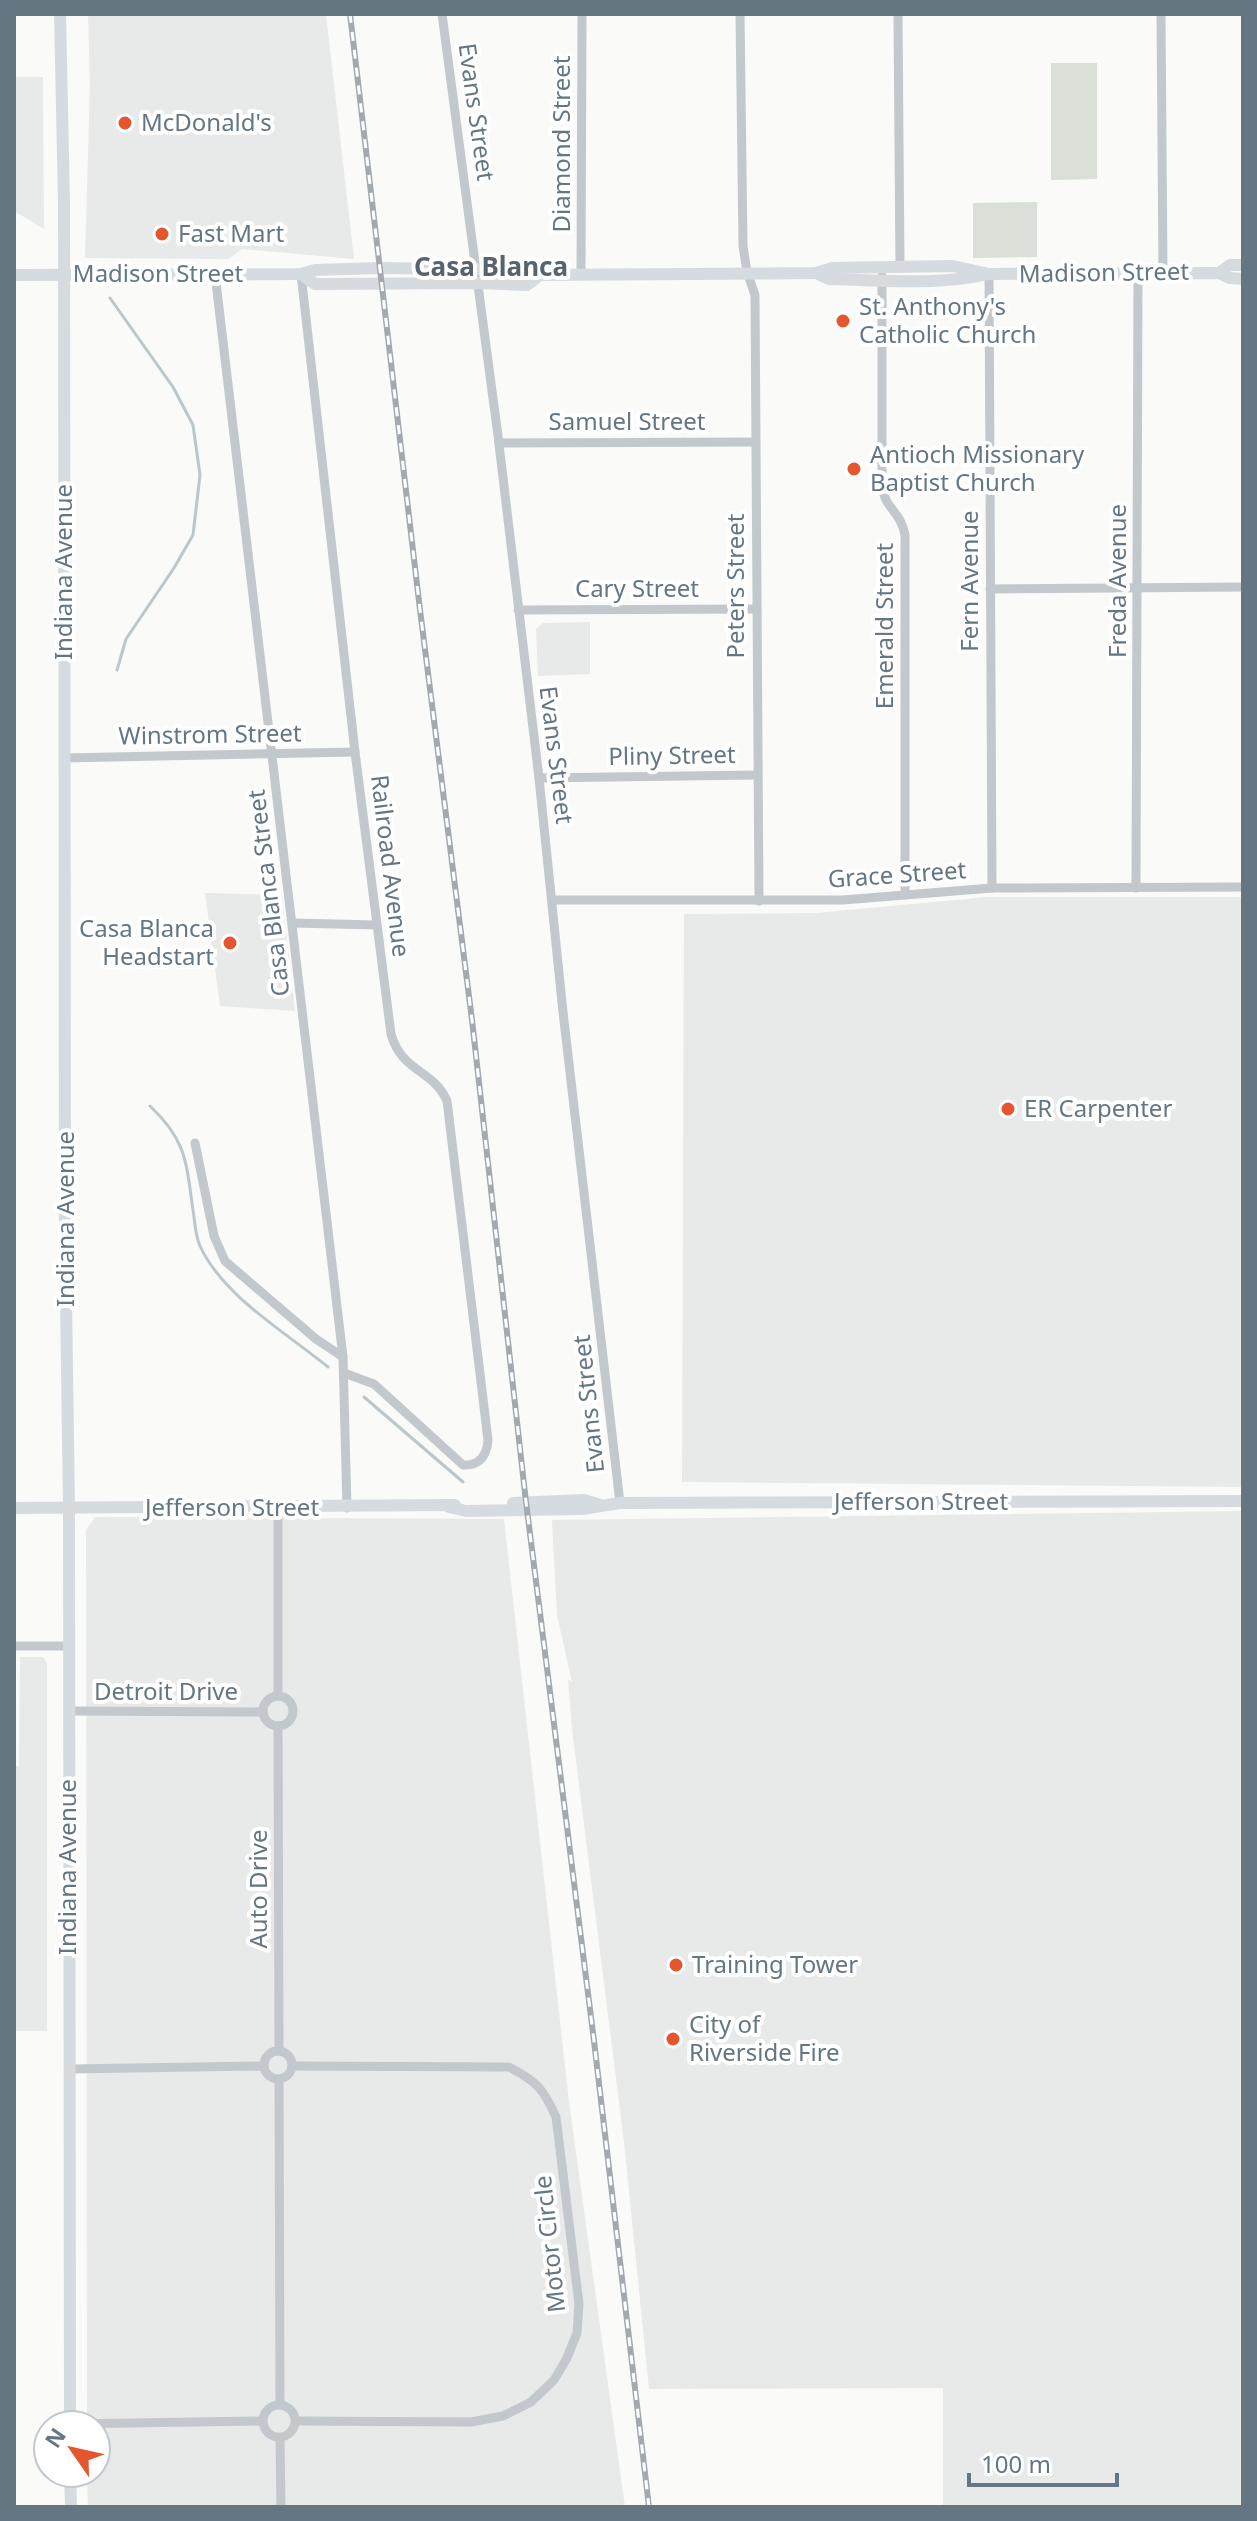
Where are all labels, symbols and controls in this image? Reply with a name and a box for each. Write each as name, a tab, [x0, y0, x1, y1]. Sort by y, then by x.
street label: Evans Street	[452, 41, 504, 183]
street label: Diamond Street	[544, 55, 577, 232]
place label: McDonald's	[141, 105, 272, 138]
marker: McDonald's	[116, 114, 134, 132]
place label: Fast Mart	[178, 216, 284, 249]
marker: Fast Mart	[153, 225, 171, 243]
district label: Casa Blanca	[414, 248, 568, 284]
street label: Madison Street	[1019, 254, 1190, 289]
street label: Madison Street	[73, 256, 243, 289]
place label: St. Anthony's Catholic Church	[859, 289, 1036, 350]
marker: St. Anthony's Catholic Church	[834, 312, 852, 330]
street label: Samuel Street	[549, 404, 706, 437]
place label: Antioch Missionary Baptist Church	[870, 437, 1085, 498]
marker: Antioch Missionary Baptist Church	[845, 460, 863, 478]
street label: Indiana Avenue	[46, 484, 79, 660]
street label: Freda Avenue	[1100, 504, 1133, 658]
street label: Fern Avenue	[952, 510, 985, 652]
street label: Peters Street	[718, 513, 751, 658]
street label: Emerald Street	[867, 542, 900, 709]
street label: Cary Street	[575, 571, 699, 604]
street label: Evans Street	[533, 684, 582, 826]
street label: Winstrom Street	[118, 715, 302, 752]
street label: Pliny Street	[608, 737, 736, 772]
street label: Railroad Avenue	[364, 773, 419, 959]
street label: Casa Blanca Street	[238, 788, 297, 998]
street label: Grace Street	[827, 852, 968, 895]
place label: Casa Blanca Headstart	[79, 911, 214, 972]
marker: Casa Blanca Headstart	[221, 934, 239, 952]
place label: ER Carpenter	[1024, 1091, 1172, 1124]
marker: ER Carpenter	[999, 1100, 1017, 1118]
street label: Indiana Avenue	[48, 1131, 81, 1307]
street label: Evans Street	[564, 1333, 611, 1475]
street label: Jefferson Street	[832, 1484, 1008, 1517]
street label: Jefferson Street	[143, 1490, 319, 1523]
street label: Detroit Drive	[94, 1674, 238, 1707]
street label: Indiana Avenue	[50, 1779, 83, 1955]
street label: Auto Drive	[241, 1830, 274, 1948]
place label: Training Tower	[692, 1947, 858, 1980]
marker: Training Tower	[667, 1956, 685, 1974]
place label: City of Riverside Fire	[689, 2007, 840, 2068]
marker: City of Riverside Fire	[664, 2030, 682, 2048]
street label: Motor Circle	[525, 2174, 572, 2314]
north arrow	[32, 2409, 112, 2489]
text: N	[37, 2421, 72, 2453]
scale bar	[969, 2437, 1117, 2487]
text: 100 m	[981, 2447, 1051, 2480]

